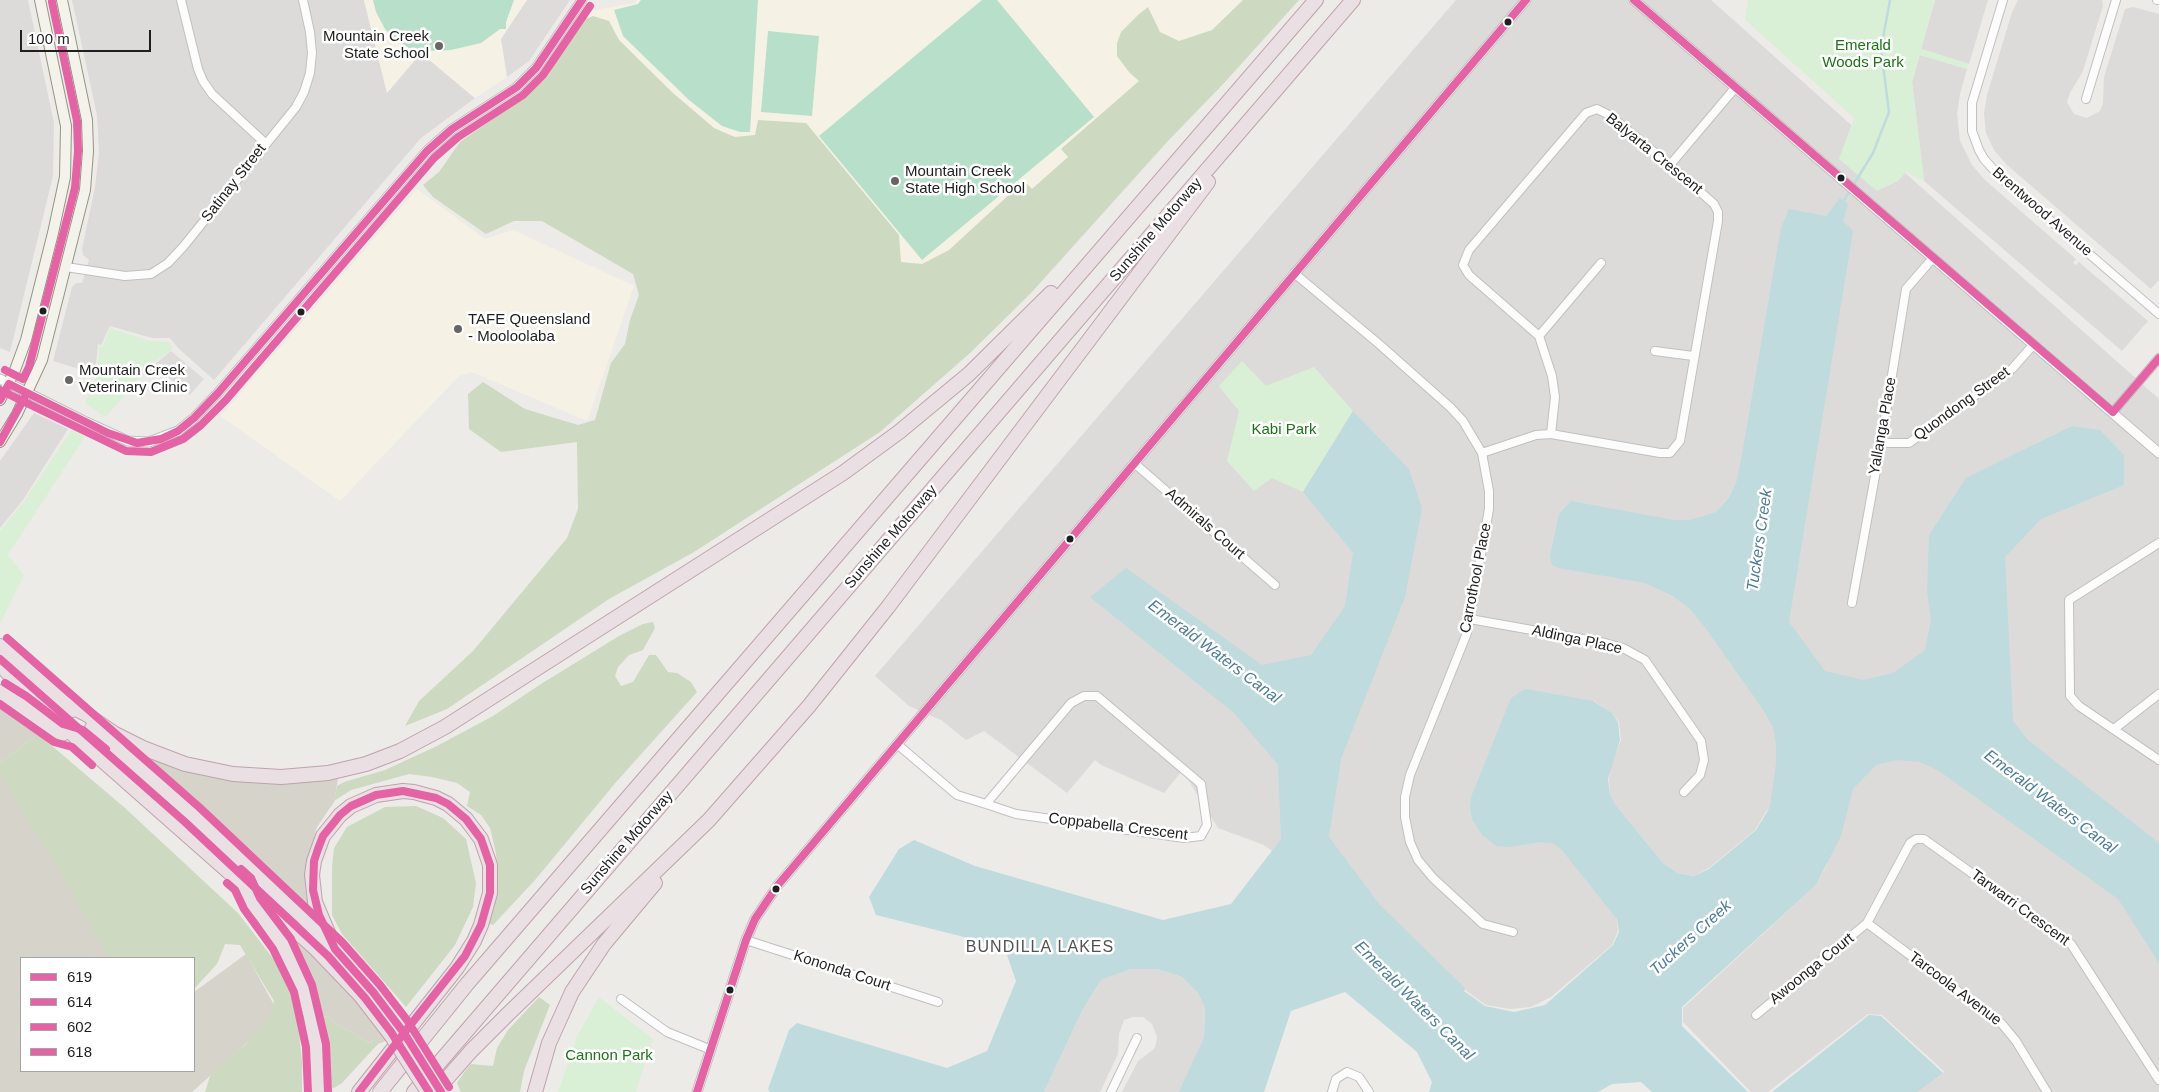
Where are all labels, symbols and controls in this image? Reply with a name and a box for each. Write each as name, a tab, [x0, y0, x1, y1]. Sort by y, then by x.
unlabelled marker	[1503, 17, 1513, 27]
scale bar	[22, 20, 154, 52]
place label: Mountain Creek State School	[323, 28, 429, 63]
text: 100 m	[28, 30, 70, 47]
park label: Emerald Woods Park	[1822, 37, 1904, 72]
marker: Mountain Creek State School	[433, 40, 445, 52]
street label: Balyarta Crescent	[1602, 109, 1706, 199]
street label: Satinay Street	[198, 140, 270, 226]
place label: Mountain Creek State High School	[905, 163, 1025, 198]
street label: Brentwood Avenue	[1988, 164, 2096, 260]
unlabelled marker	[1836, 173, 1846, 183]
street label: Sunshine Motorway	[1106, 174, 1206, 286]
marker: Mountain Creek State High School	[889, 175, 901, 187]
unlabelled marker	[38, 306, 48, 316]
unlabelled marker	[296, 307, 306, 317]
place label: TAFE Queensland - Mooloolaba	[468, 311, 590, 346]
marker: TAFE Queensland - Mooloolaba	[452, 323, 464, 335]
place label: Mountain Creek Veterinary Clinic	[79, 362, 187, 397]
street label: Quondong Street	[1910, 363, 2014, 445]
marker: Mountain Creek Veterinary Clinic	[63, 374, 75, 386]
street label: Yallanga Place	[1866, 376, 1900, 476]
park label: Kabi Park	[1251, 421, 1317, 439]
street label: Sunshine Motorway	[841, 481, 941, 593]
street label: Admirals Court	[1162, 485, 1248, 563]
water label: Tuckers Creek	[1743, 488, 1777, 592]
street label: Carrothool Place	[1457, 521, 1495, 635]
unlabelled marker	[1065, 534, 1075, 544]
water label: Emerald Waters Canal	[1144, 596, 1284, 708]
street label: Aldinga Place	[1530, 622, 1624, 658]
water label: Emerald Waters Canal	[1980, 746, 2120, 858]
street label: Sunshine Motorway	[577, 787, 677, 899]
street label: Coppabella Crescent	[1047, 810, 1189, 844]
street label: Tarwarri Crescent	[1967, 866, 2073, 950]
unlabelled marker	[771, 884, 781, 894]
water label: Tuckers Creek	[1646, 896, 1736, 980]
street label: Awoonga Court	[1766, 930, 1858, 1008]
water label: Emerald Waters Canal	[1350, 937, 1478, 1065]
district label: BUNDILLA LAKES	[964, 938, 1116, 958]
street label: Kononda Court	[791, 947, 893, 995]
street label: Tarcoola Avenue	[1905, 948, 2005, 1030]
legend	[20, 957, 195, 1072]
text: 619	[67, 968, 92, 985]
unlabelled marker	[725, 985, 735, 995]
text: 614	[67, 993, 92, 1010]
text: 602	[67, 1018, 92, 1035]
text: 618	[67, 1043, 92, 1060]
park label: Cannon Park	[565, 1047, 653, 1065]

